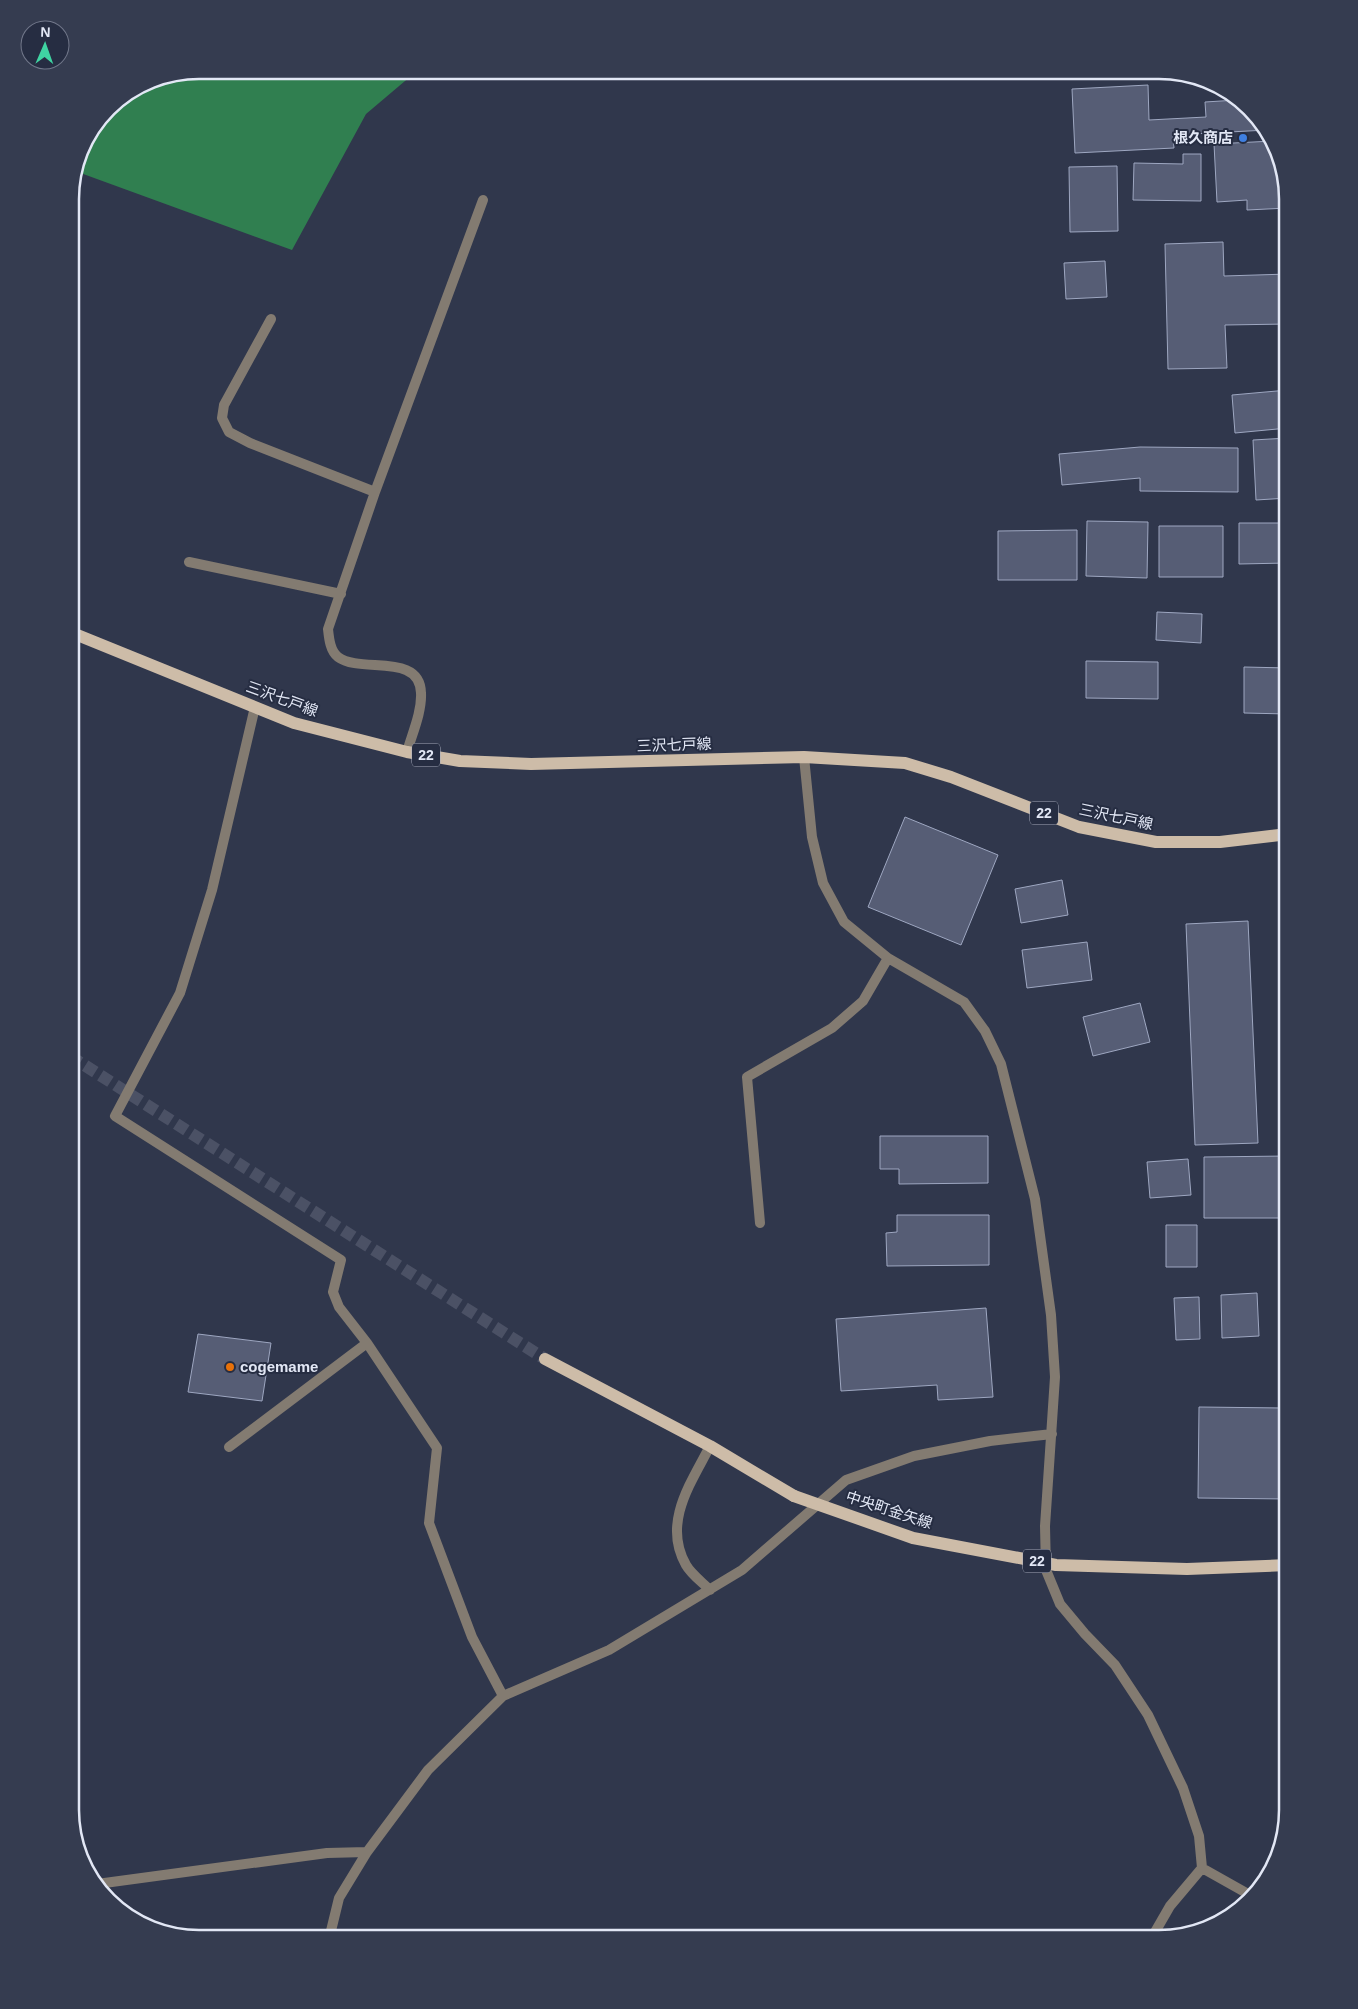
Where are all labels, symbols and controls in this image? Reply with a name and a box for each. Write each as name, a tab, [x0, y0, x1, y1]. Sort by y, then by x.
north arrow	[20, 20, 70, 70]
text: N	[40, 24, 51, 40]
place label: 根久商店	[1173, 129, 1233, 146]
marker: 根久商店	[1237, 132, 1249, 144]
street label: 三沢七戸線	[244, 678, 320, 719]
street label: 三沢七戸線	[636, 735, 712, 754]
road number: 22	[412, 744, 440, 766]
street label: 三沢七戸線	[1078, 800, 1155, 833]
road number: 22	[1030, 801, 1058, 824]
place label: cogemame	[240, 1358, 318, 1375]
marker: cogemame	[224, 1361, 236, 1373]
street label: 中央町金矢線	[844, 1488, 935, 1532]
road number: 22	[1023, 1550, 1051, 1572]

